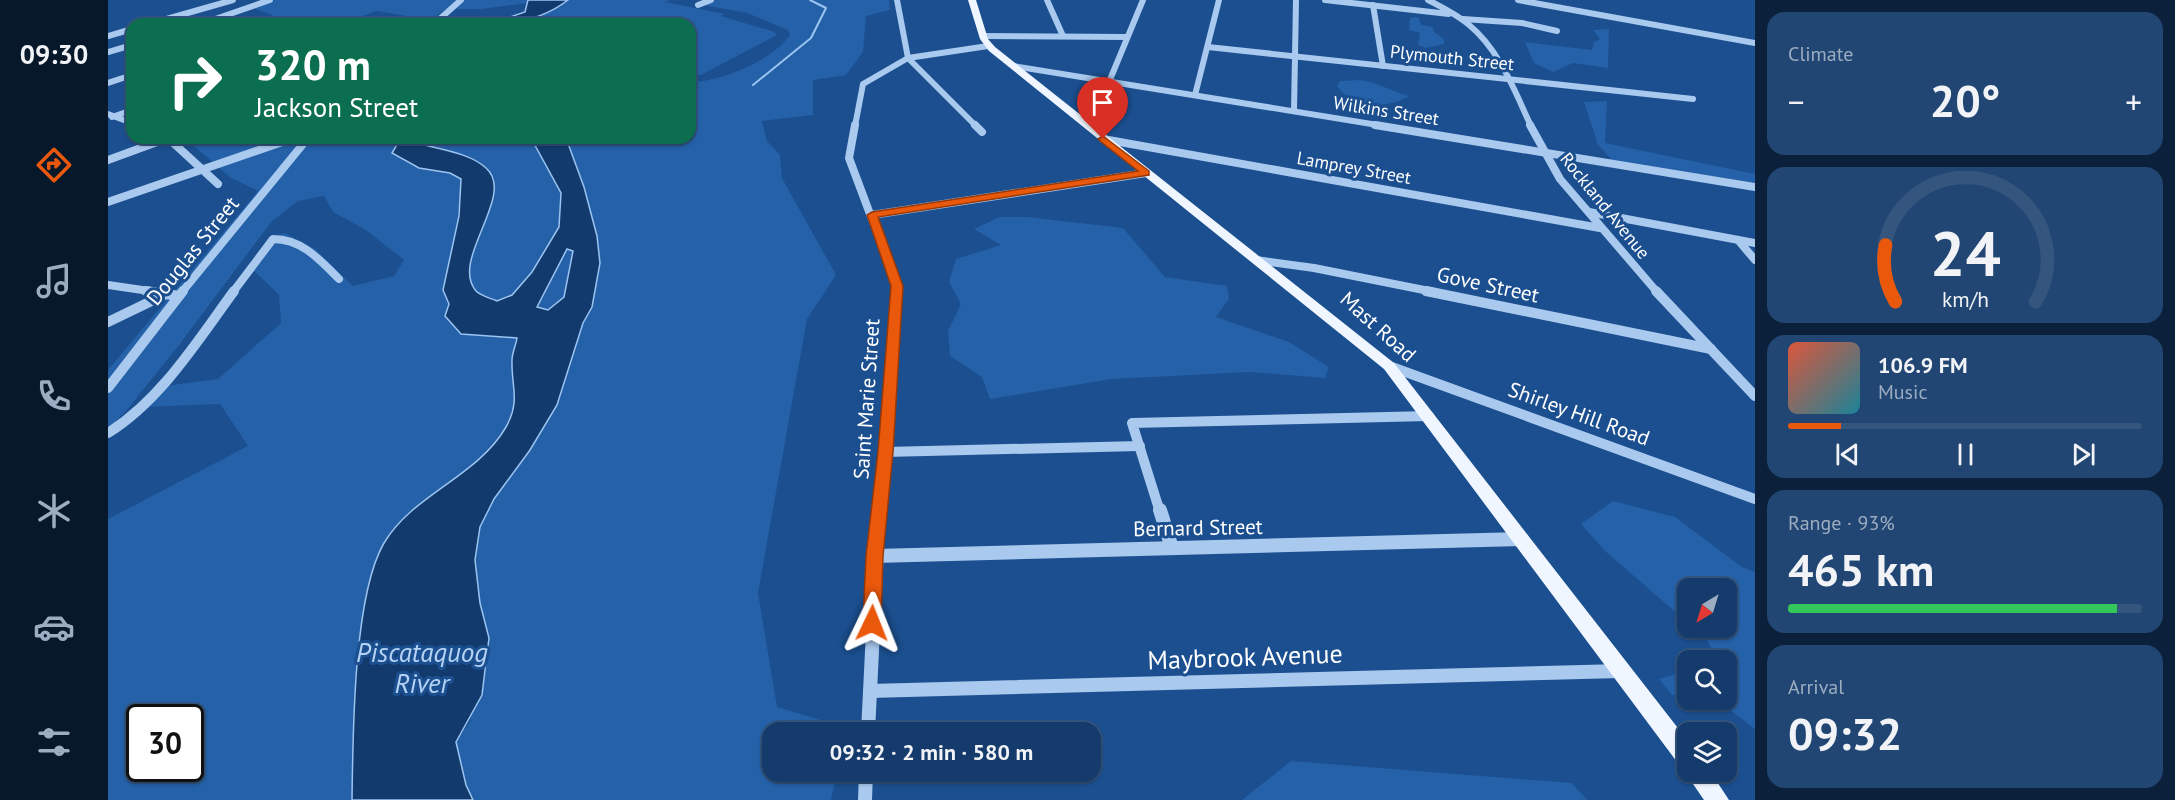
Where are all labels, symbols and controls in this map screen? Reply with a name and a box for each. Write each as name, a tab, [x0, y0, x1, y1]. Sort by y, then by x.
text: 09:30	[20, 37, 88, 71]
text: 320 m	[255, 37, 371, 92]
street label: Plymouth Street	[1389, 40, 1515, 75]
text: Climate	[1788, 41, 1854, 67]
icon: right	[156, 42, 234, 120]
text: 20°	[1930, 71, 2000, 129]
pin	[1077, 77, 1128, 139]
text: −	[1788, 80, 1805, 123]
text: +	[2125, 80, 2142, 123]
icon: arrive	[1086, 86, 1119, 119]
text: Jackson Street	[255, 90, 418, 124]
street label: Wilkins Street	[1332, 91, 1441, 130]
icon: directions	[33, 144, 75, 186]
street label: Lamprey Street	[1295, 146, 1413, 189]
street label: Rockland Avenue	[1555, 148, 1655, 264]
street label: Douglas Street	[141, 191, 245, 311]
text: 24	[1930, 212, 2000, 293]
icon: music	[33, 260, 75, 302]
street label: Gove Street	[1435, 261, 1542, 308]
street label: Mast Road	[1335, 285, 1422, 368]
text: km/h	[1941, 285, 1988, 313]
street label: Saint Marie Street	[847, 318, 886, 480]
text: 106.9 FM	[1878, 351, 1968, 379]
icon: phone	[33, 375, 75, 417]
street label: Shirley Hill Road	[1505, 375, 1654, 452]
text: Music	[1878, 379, 1927, 405]
icon: previous	[1831, 438, 1864, 471]
icon: pause	[1949, 438, 1982, 471]
icon: next	[2067, 438, 2100, 471]
icon: climate	[33, 490, 75, 532]
text: Range · 93%	[1788, 510, 1895, 536]
street label: Bernard Street	[1133, 513, 1263, 542]
text: 465 km	[1788, 540, 1934, 598]
north arrow	[1677, 578, 1737, 638]
map controls	[1677, 578, 1737, 782]
position arrow	[840, 591, 904, 655]
icon: car	[33, 606, 75, 648]
water label: Piscataquog River	[356, 635, 488, 700]
street label: Maybrook Avenue	[1147, 637, 1343, 676]
button: search	[1677, 650, 1737, 710]
text: Arrival	[1788, 674, 1844, 700]
speed limit sign: 30	[126, 704, 204, 782]
text: 09:32	[1788, 704, 1902, 762]
icon: filters	[33, 721, 75, 763]
button: layers	[1677, 722, 1737, 782]
text: 09:32 · 2 min · 580 m	[830, 738, 1033, 766]

